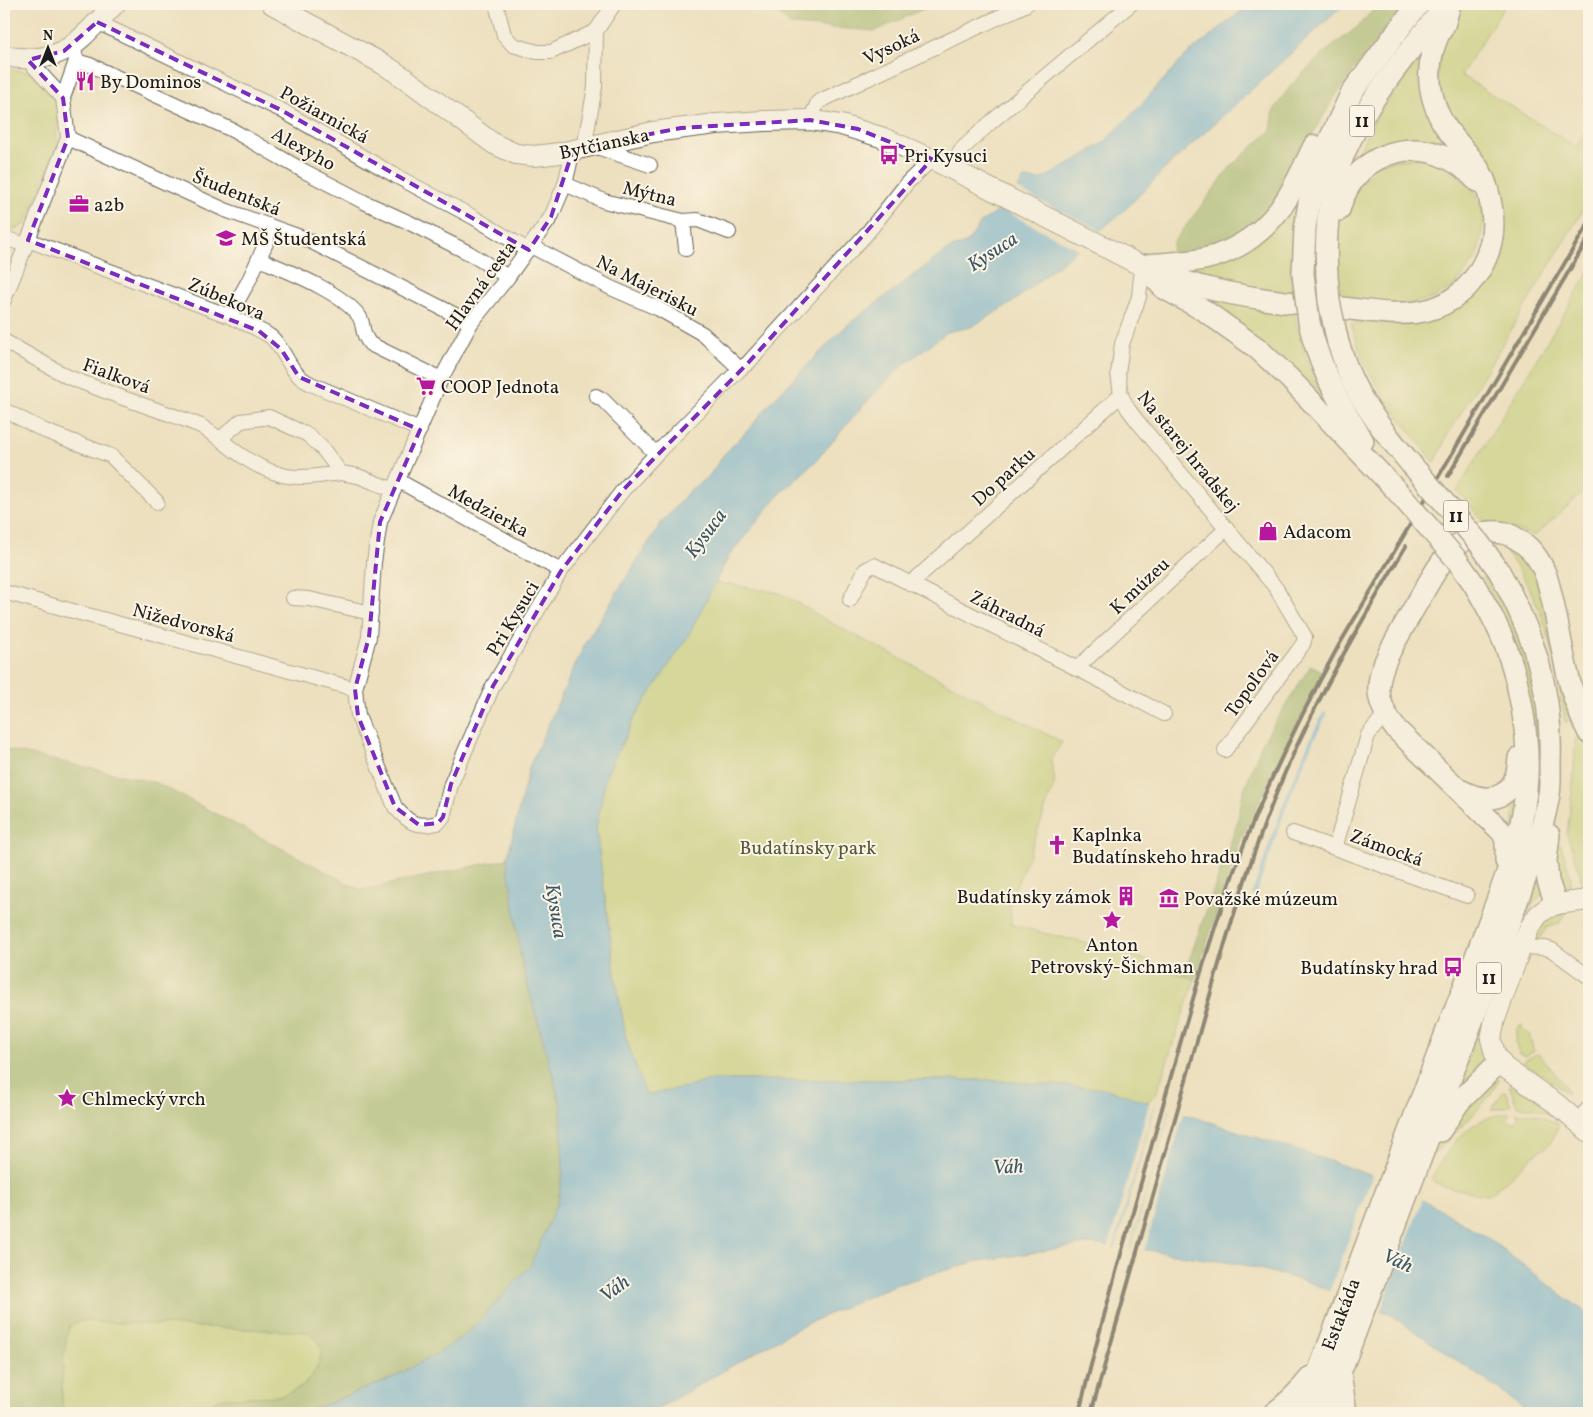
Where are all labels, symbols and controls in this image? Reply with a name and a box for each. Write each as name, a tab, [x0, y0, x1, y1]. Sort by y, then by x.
north arrow	[22, 22, 72, 72]
street label: Vysoká	[859, 23, 924, 72]
text: N	[43, 27, 53, 46]
restaurant icon: By Dominos	[74, 70, 96, 92]
place label: By Dominos	[100, 70, 201, 96]
street label: Požiarnická	[275, 81, 373, 151]
road number: 11	[1350, 105, 1374, 136]
street label: Alexyho	[266, 121, 340, 178]
street label: Bytčianska	[557, 123, 652, 167]
bus stop icon: Pri Kysuci	[878, 144, 900, 166]
place label: Pri Kysuci	[904, 144, 988, 170]
street label: Študentská	[188, 164, 284, 223]
street label: Mýtna	[620, 176, 679, 214]
office icon: a2b	[68, 193, 90, 215]
place label: a2b	[94, 193, 124, 219]
water label: Kysuca	[962, 226, 1024, 279]
school or university icon: MŠ Študentská	[215, 227, 237, 249]
place label: MŠ Študentská	[241, 227, 367, 253]
street label: Hlavná cesta	[440, 236, 523, 336]
street label: Na Majerisku	[591, 250, 703, 324]
street label: Zúbekova	[184, 272, 269, 328]
street label: Fialková	[79, 353, 154, 401]
supermarket icon: COOP Jednota	[415, 375, 437, 397]
place label: COOP Jednota	[441, 375, 559, 401]
street label: Na starej hradskej	[1130, 386, 1245, 519]
street label: Do parku	[967, 442, 1042, 513]
street label: Medzierka	[443, 479, 533, 545]
road number: 11	[1444, 501, 1468, 532]
water label: Kysuca	[679, 504, 734, 565]
shop icon: Adacom	[1257, 520, 1279, 542]
place label: Adacom	[1283, 520, 1352, 546]
street label: K múzeu	[1105, 552, 1176, 621]
street label: Pri Kysuci	[481, 576, 546, 661]
street label: Záhradná	[965, 585, 1049, 645]
street label: Nižedvorská	[129, 598, 238, 650]
street label: Topoľová	[1219, 645, 1286, 723]
place label: Kaplnka Budatínskeho hradu	[1072, 823, 1241, 871]
street label: Zámocká	[1346, 824, 1427, 874]
church icon: Kaplnka Budatínskeho hradu	[1046, 834, 1068, 856]
park label: Budatínsky park	[740, 836, 876, 862]
water label: Kysuca	[537, 882, 573, 941]
place label: Budatínsky zámok	[957, 885, 1111, 911]
building icon: Budatínsky zámok	[1115, 885, 1137, 907]
museum icon: Považské múzeum	[1158, 887, 1180, 909]
place label: Považské múzeum	[1184, 887, 1338, 913]
place icon: Anton Petrovský-Šichman	[1101, 909, 1123, 931]
place label: Anton Petrovský-Šichman	[1030, 933, 1194, 981]
place label: Budatínsky hrad	[1300, 956, 1438, 982]
bus stop icon: Budatínsky hrad	[1442, 956, 1464, 978]
road number: 11	[1476, 962, 1502, 994]
place icon: Chlmecký vrch	[56, 1087, 78, 1109]
place label: Chlmecký vrch	[82, 1087, 206, 1113]
water label: Váh	[992, 1153, 1024, 1183]
water label: Váh	[1377, 1243, 1417, 1281]
water label: Váh	[594, 1269, 636, 1310]
street label: Estakáda	[1316, 1275, 1368, 1355]

